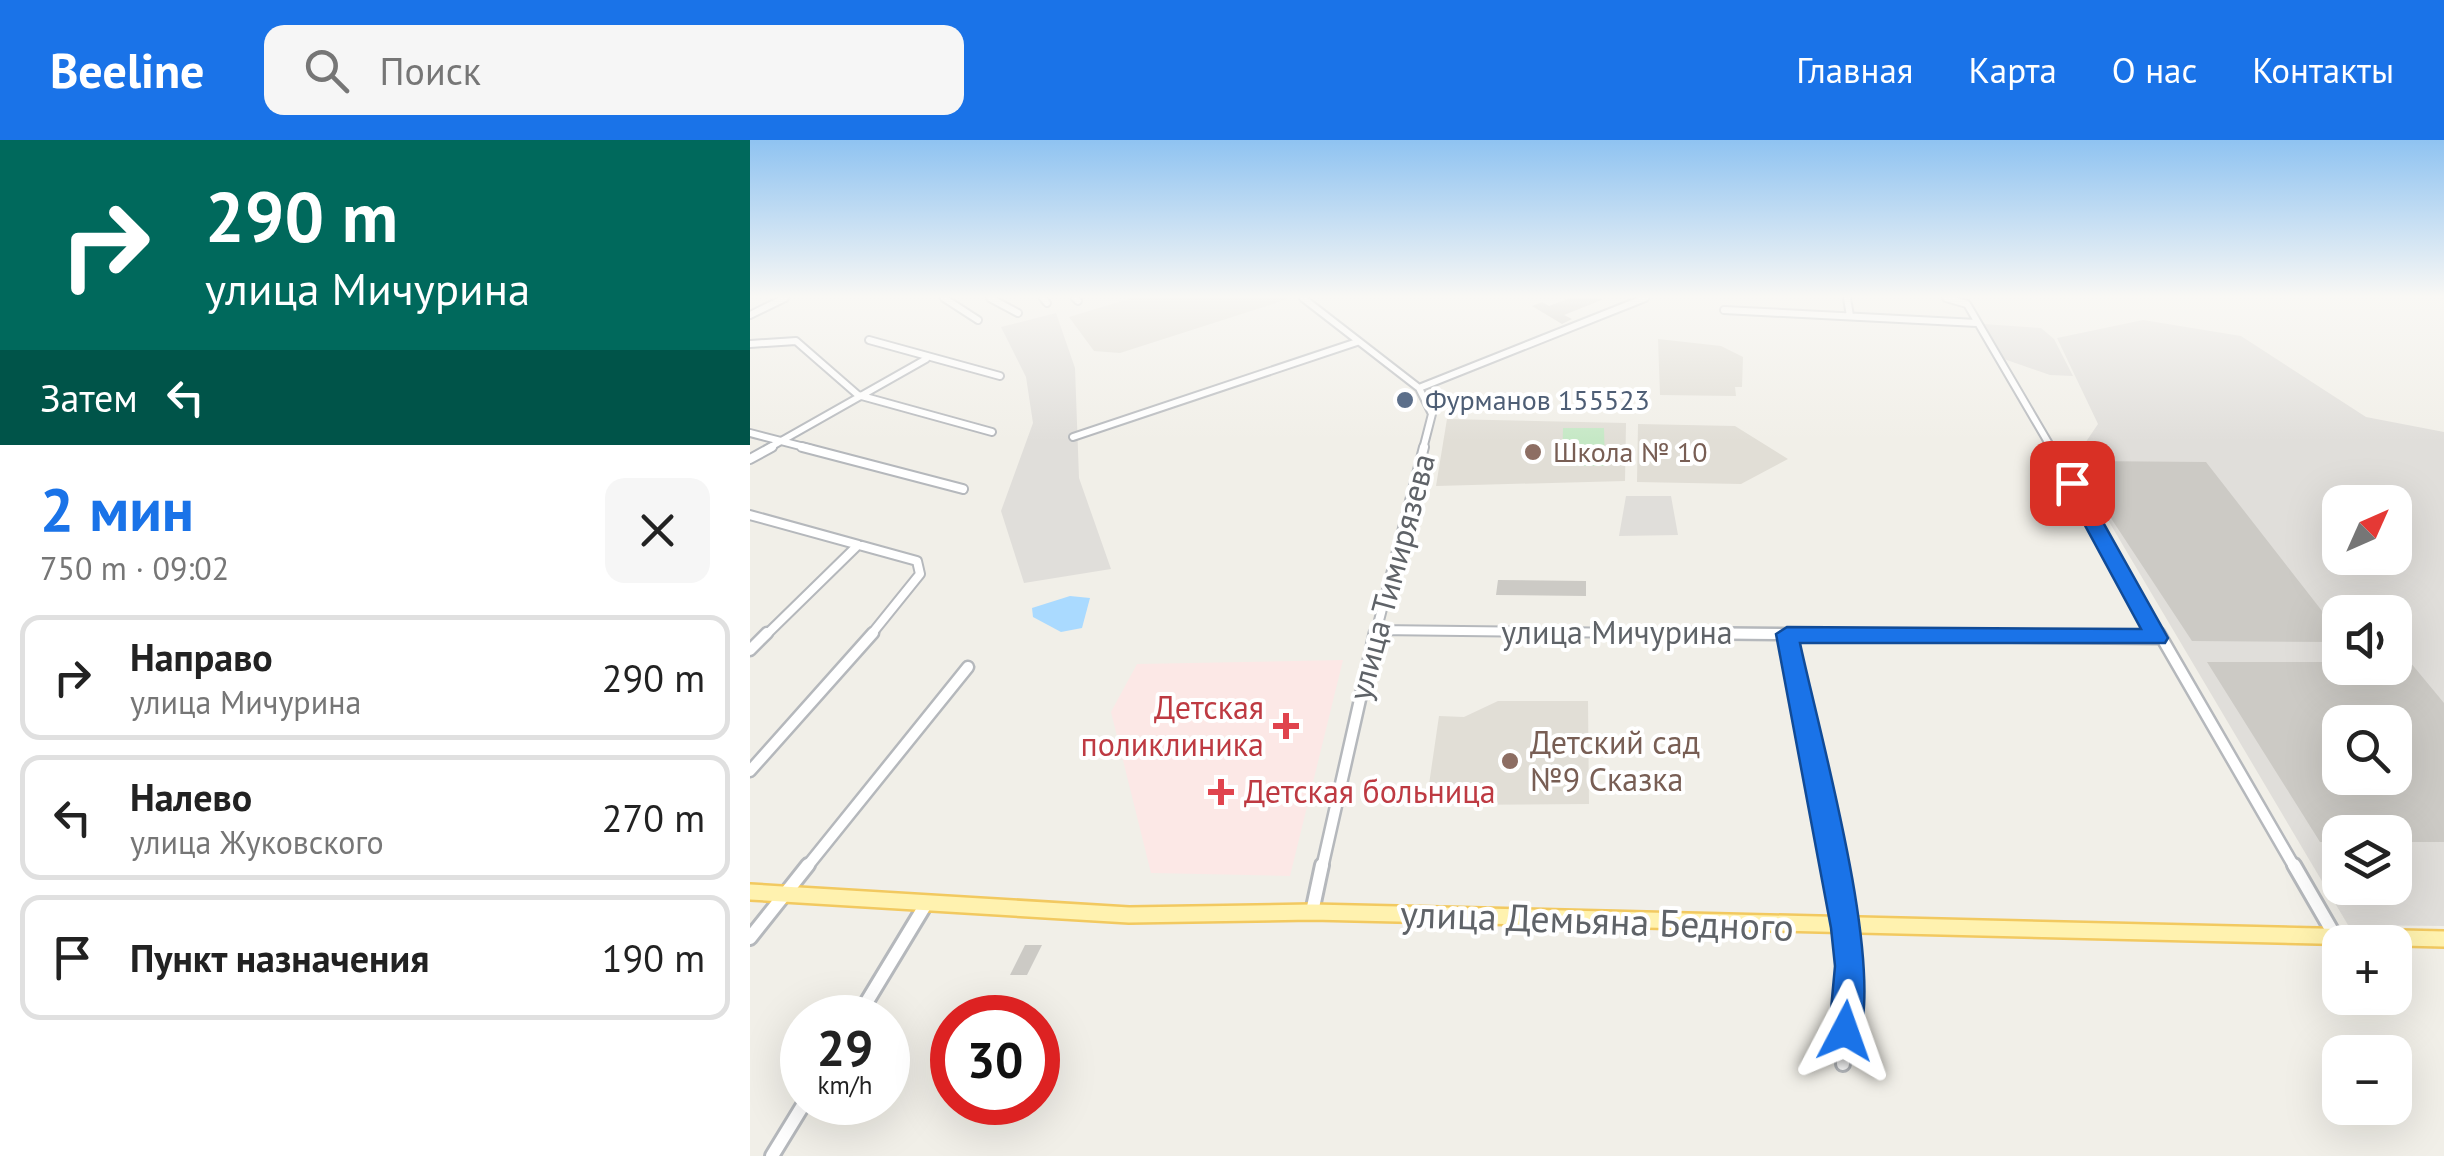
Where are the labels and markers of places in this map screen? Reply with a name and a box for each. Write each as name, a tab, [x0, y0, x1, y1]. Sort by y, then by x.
place label: Фурманов 155523	[1425, 381, 1650, 418]
marker: Фурманов 155523	[1394, 389, 1416, 411]
place label: Школа № 10	[1553, 433, 1708, 470]
marker: Школа № 10	[1522, 441, 1544, 463]
pin	[2030, 441, 2115, 526]
place label: Детская поликлиника	[1081, 686, 1264, 765]
marker: Детская поликлиника	[1273, 713, 1299, 739]
place label: Детский сад №9 Сказка	[1530, 721, 1700, 800]
marker: Детский сад №9 Сказка	[1499, 750, 1521, 772]
place label: Детская больница	[1244, 770, 1496, 812]
marker: Детская больница	[1208, 779, 1234, 805]

